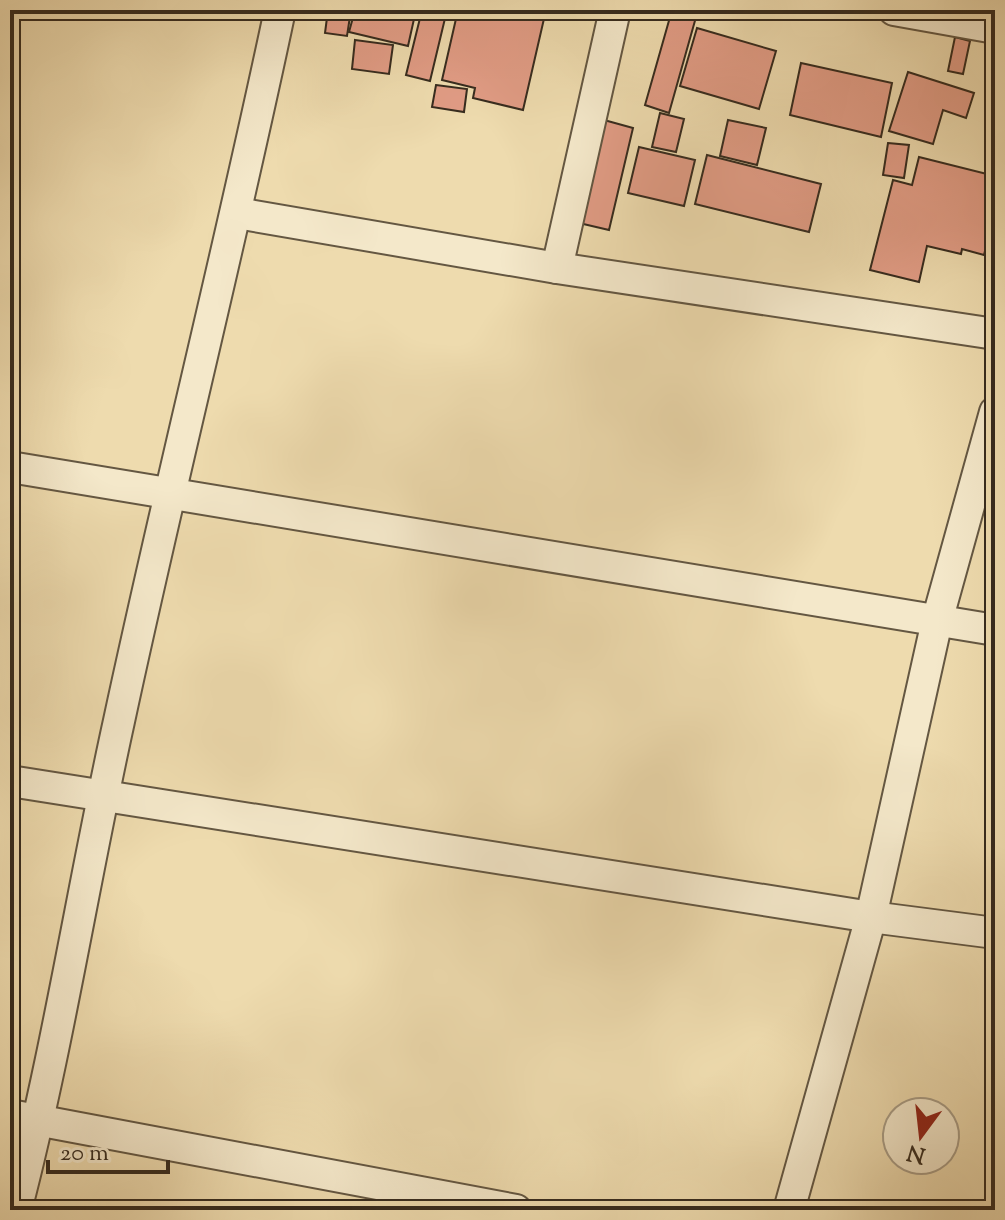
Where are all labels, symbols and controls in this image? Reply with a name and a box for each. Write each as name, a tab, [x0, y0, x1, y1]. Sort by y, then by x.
north arrow	[881, 1096, 961, 1176]
scale bar	[48, 1124, 168, 1174]
text: N	[904, 1135, 929, 1170]
text: 20 m	[60, 1137, 109, 1171]

